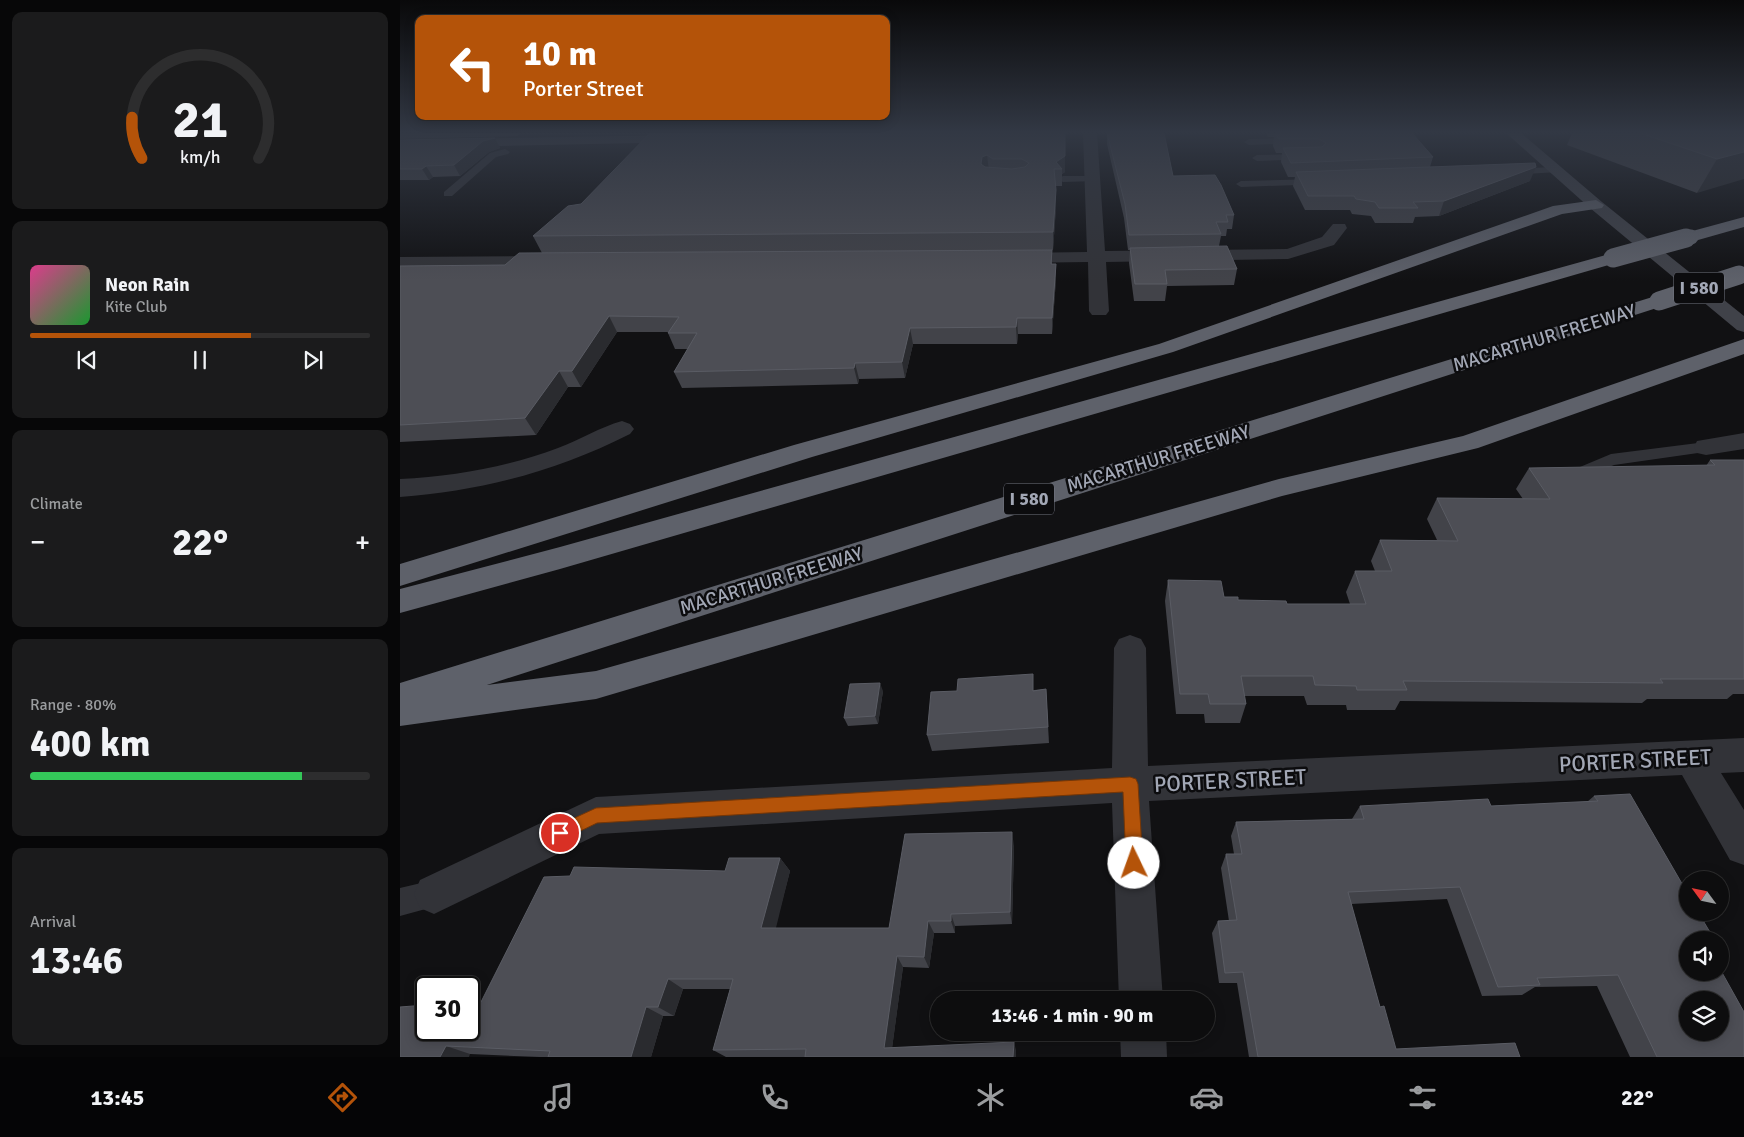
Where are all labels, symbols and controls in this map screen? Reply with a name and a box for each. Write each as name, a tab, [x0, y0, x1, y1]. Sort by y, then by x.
text: 10 m	[523, 32, 597, 75]
icon: left	[440, 35, 505, 100]
text: Porter Street	[523, 75, 644, 102]
text: 21	[172, 88, 228, 152]
text: km/h	[180, 146, 220, 168]
road number: I 580	[1674, 272, 1724, 304]
text: Neon Rain	[105, 273, 190, 297]
text: Kite Club	[105, 297, 167, 317]
street label: MACARTHUR FREEWAY	[1450, 299, 1639, 377]
icon: previous	[73, 346, 101, 374]
icon: pause	[186, 346, 214, 374]
icon: next	[299, 346, 327, 374]
street label: MACARTHUR FREEWAY	[1064, 420, 1253, 498]
road number: I 580	[1004, 484, 1054, 514]
text: Climate	[30, 494, 83, 514]
text: 22°	[172, 519, 228, 566]
text: −	[30, 525, 45, 559]
text: +	[355, 525, 370, 559]
street label: MACARTHUR FREEWAY	[677, 542, 866, 620]
text: Range · 80%	[30, 695, 116, 715]
text: 400 km	[30, 720, 151, 767]
street label: PORTER STREET	[1558, 743, 1712, 778]
street label: PORTER STREET	[1153, 763, 1307, 798]
pin	[539, 812, 581, 854]
icon: arrive	[546, 819, 574, 847]
position arrow	[1107, 836, 1159, 888]
north arrow	[1679, 871, 1729, 921]
map controls	[1679, 871, 1729, 1041]
text: Arrival	[30, 912, 76, 932]
button: sound	[1679, 931, 1729, 981]
text: 13:46	[30, 937, 123, 984]
speed limit sign: 30	[415, 976, 480, 1041]
button: layers	[1679, 991, 1729, 1041]
text: 13:46 · 1 min · 90 m	[992, 1004, 1153, 1028]
icon: directions	[325, 1080, 360, 1115]
icon: music	[541, 1080, 576, 1115]
icon: phone	[757, 1080, 792, 1115]
icon: climate	[973, 1080, 1008, 1115]
icon: car	[1189, 1080, 1224, 1115]
icon: filters	[1405, 1080, 1440, 1115]
text: 13:45	[90, 1084, 144, 1111]
text: 22°	[1621, 1084, 1653, 1111]

